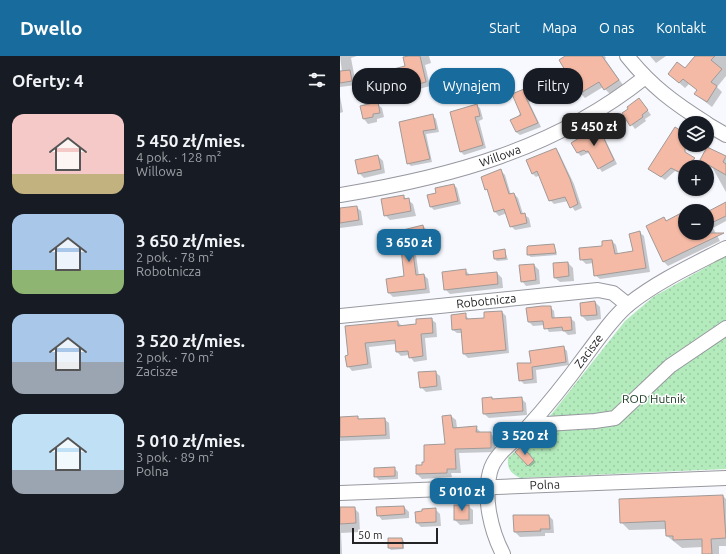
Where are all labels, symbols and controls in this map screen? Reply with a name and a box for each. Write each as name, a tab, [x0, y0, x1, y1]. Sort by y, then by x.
text: Dwello	[20, 17, 82, 39]
text: Start	[489, 20, 520, 36]
text: Mapa	[542, 20, 577, 36]
text: O nas	[599, 20, 634, 36]
text: Kontakt	[656, 20, 706, 36]
chip: Kupno	[352, 68, 421, 104]
chip: Wynajem	[429, 68, 515, 104]
chip: Filtry	[523, 68, 583, 104]
icon: filters	[306, 69, 328, 91]
text: Oferty: 4	[12, 71, 84, 90]
pin: 5 450 zł	[553, 113, 635, 147]
map controls	[678, 116, 714, 240]
button: layers	[678, 116, 714, 152]
text: 5 450 zł	[571, 119, 617, 133]
icon: home	[44, 130, 92, 178]
text: 5 450 zł/mies.	[136, 131, 245, 150]
street label: Willowa	[478, 142, 523, 169]
text: 4 pok. · 128 m²	[136, 150, 221, 164]
button: +	[678, 160, 714, 196]
text: Willowa	[136, 164, 183, 178]
button: −	[678, 204, 714, 240]
pin: 3 650 zł	[368, 229, 450, 263]
icon: home	[44, 230, 92, 278]
text: 3 650 zł/mies.	[136, 231, 245, 250]
text: 3 650 zł	[386, 235, 432, 249]
text: 2 pok. · 78 m²	[136, 250, 214, 264]
text: Robotnicza	[136, 264, 201, 278]
street label: Robotnicza	[456, 291, 517, 310]
icon: home	[44, 330, 92, 378]
text: 3 520 zł/mies.	[136, 331, 245, 350]
street label: Zacisze	[572, 331, 605, 370]
text: 2 pok. · 70 m²	[136, 350, 214, 364]
text: Zacisze	[136, 364, 178, 378]
park label: ROD Hutnik	[622, 392, 686, 405]
pin: 3 520 zł	[484, 422, 566, 456]
text: 3 520 zł	[502, 428, 548, 442]
icon: home	[44, 430, 92, 478]
text: 5 010 zł/mies.	[136, 431, 245, 450]
text: 3 pok. · 89 m²	[136, 450, 214, 464]
text: Polna	[136, 464, 169, 478]
street label: Polna	[529, 477, 560, 492]
pin: 5 010 zł	[421, 478, 503, 512]
text: 5 010 zł	[439, 484, 485, 498]
scale bar	[352, 526, 438, 545]
text: 50 m	[358, 529, 382, 541]

